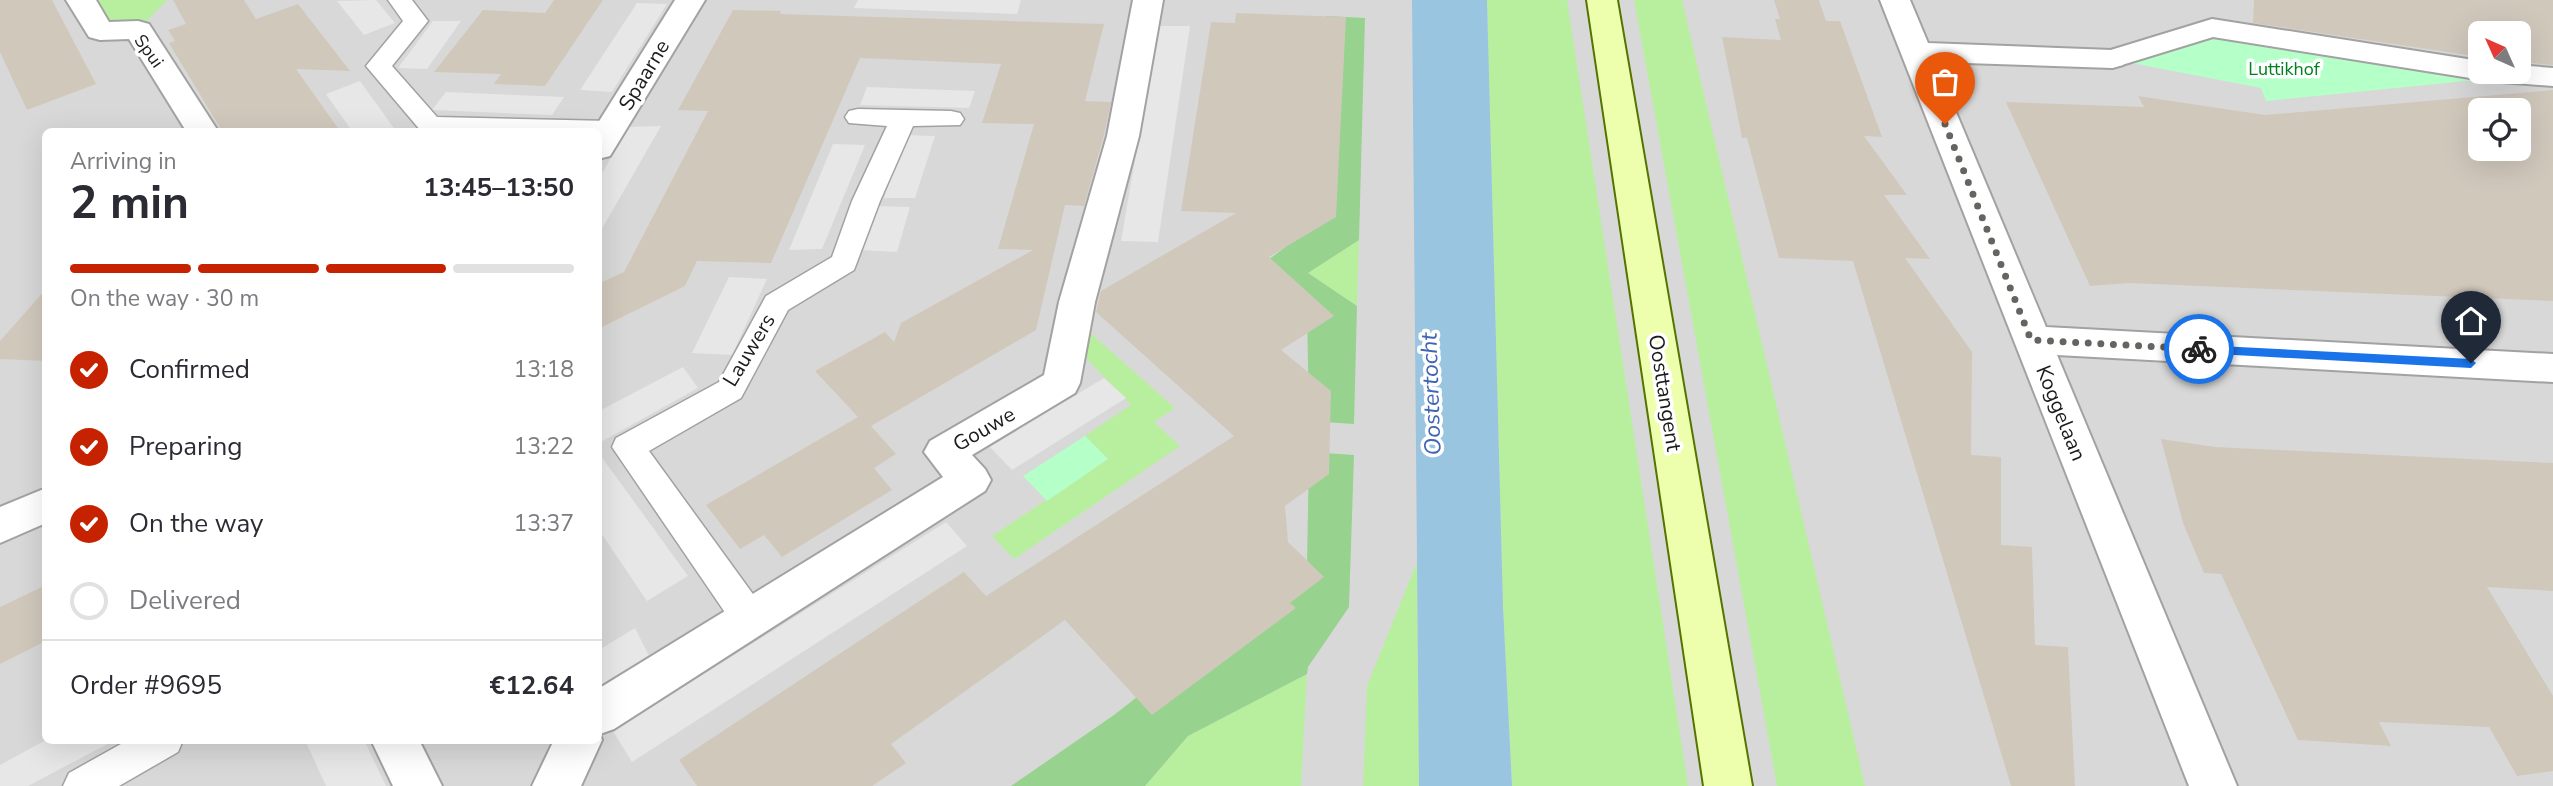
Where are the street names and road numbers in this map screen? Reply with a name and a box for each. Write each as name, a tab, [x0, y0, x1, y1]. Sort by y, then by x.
street label: Spui	[129, 29, 169, 73]
street label: Spaarne	[612, 34, 676, 116]
street label: Lauwers	[716, 308, 782, 392]
street label: Oosttangent	[1642, 333, 1688, 454]
street label: Koggelaan	[2029, 361, 2093, 465]
street label: Gouwe	[948, 400, 1020, 458]

